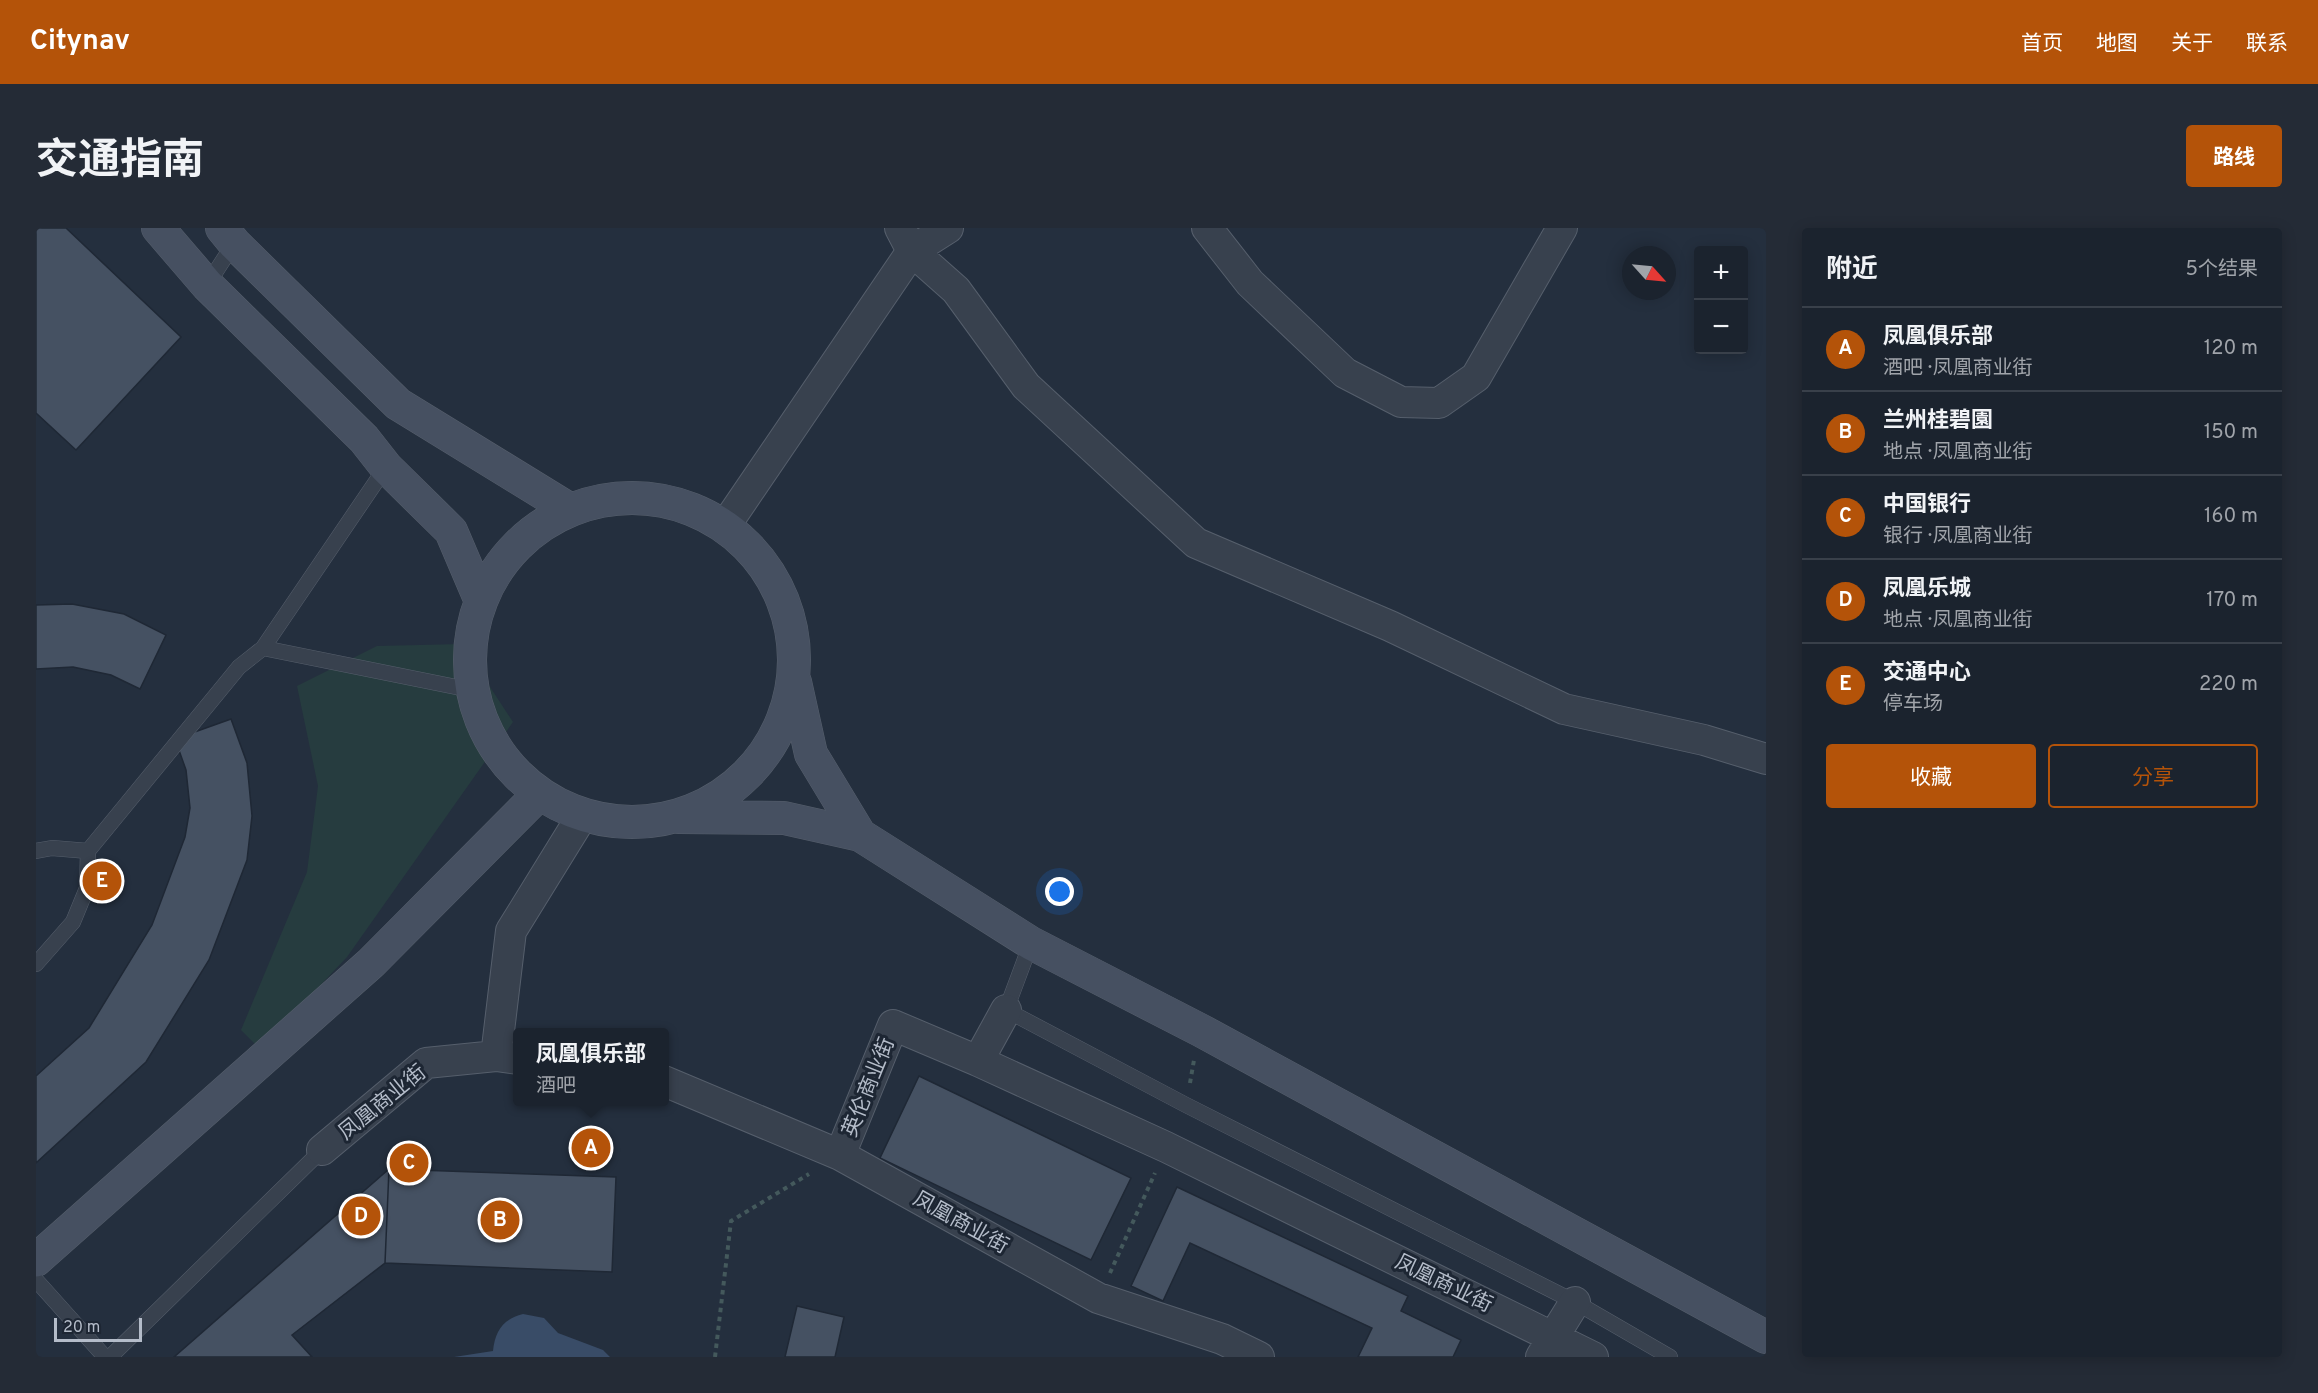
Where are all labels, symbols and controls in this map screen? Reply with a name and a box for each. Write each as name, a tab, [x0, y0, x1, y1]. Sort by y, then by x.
text: Citynav	[30, 24, 130, 60]
text: 首页	[2021, 31, 2063, 58]
text: 地图	[2096, 31, 2138, 58]
text: 关于	[2171, 31, 2213, 58]
text: 联系	[2246, 31, 2288, 58]
button: 路线	[2186, 125, 2282, 187]
text: 交通指南	[36, 136, 204, 189]
north arrow	[1622, 246, 1676, 300]
map controls	[1694, 246, 1748, 354]
button: +	[1694, 246, 1748, 300]
text: 附近	[1826, 254, 1878, 287]
text: 5个结果	[2186, 257, 2258, 283]
button: −	[1694, 300, 1748, 354]
text: 凤凰俱乐部	[1883, 324, 1993, 351]
text: A	[1838, 336, 1853, 362]
text: 120 m	[2204, 336, 2258, 362]
text: 酒吧 · 凤凰商业街	[1883, 356, 2032, 382]
text: 兰州桂碧園	[1883, 408, 1993, 435]
text: B	[1839, 420, 1852, 446]
text: 150 m	[2204, 420, 2258, 446]
text: 地点 · 凤凰商业街	[1883, 440, 2032, 466]
text: 中国银行	[1883, 492, 1971, 519]
text: C	[1839, 504, 1852, 530]
text: 160 m	[2204, 504, 2258, 530]
text: 银行 · 凤凰商业街	[1883, 524, 2032, 550]
text: 凤凰乐城	[1883, 576, 1971, 603]
text: D	[1838, 588, 1853, 614]
text: 170 m	[2206, 588, 2258, 614]
text: 地点 · 凤凰商业街	[1883, 608, 2032, 634]
text: 交通中心	[1883, 660, 1971, 687]
text: E	[1839, 672, 1852, 698]
text: 220 m	[2199, 672, 2258, 698]
text: 停车场	[1883, 692, 1943, 718]
button: 收藏	[1826, 744, 2036, 808]
button: 分享	[2048, 744, 2258, 808]
pin: E	[82, 858, 122, 904]
your location	[1045, 877, 1074, 906]
popup	[513, 1028, 669, 1106]
street label: 英伦商业街	[837, 1034, 902, 1141]
text: 凤凰俱乐部	[536, 1042, 646, 1069]
street label: 凤凰商业街	[334, 1060, 432, 1147]
text: 酒吧	[536, 1074, 576, 1100]
pin: A	[572, 1126, 610, 1170]
pin: C	[390, 1140, 428, 1186]
street label: 凤凰商业街	[908, 1186, 1013, 1261]
pin: D	[342, 1194, 380, 1238]
pin: B	[480, 1198, 520, 1242]
street label: 凤凰商业街	[1390, 1249, 1496, 1319]
scale bar	[54, 1315, 142, 1342]
text: 20 m	[63, 1318, 100, 1338]

